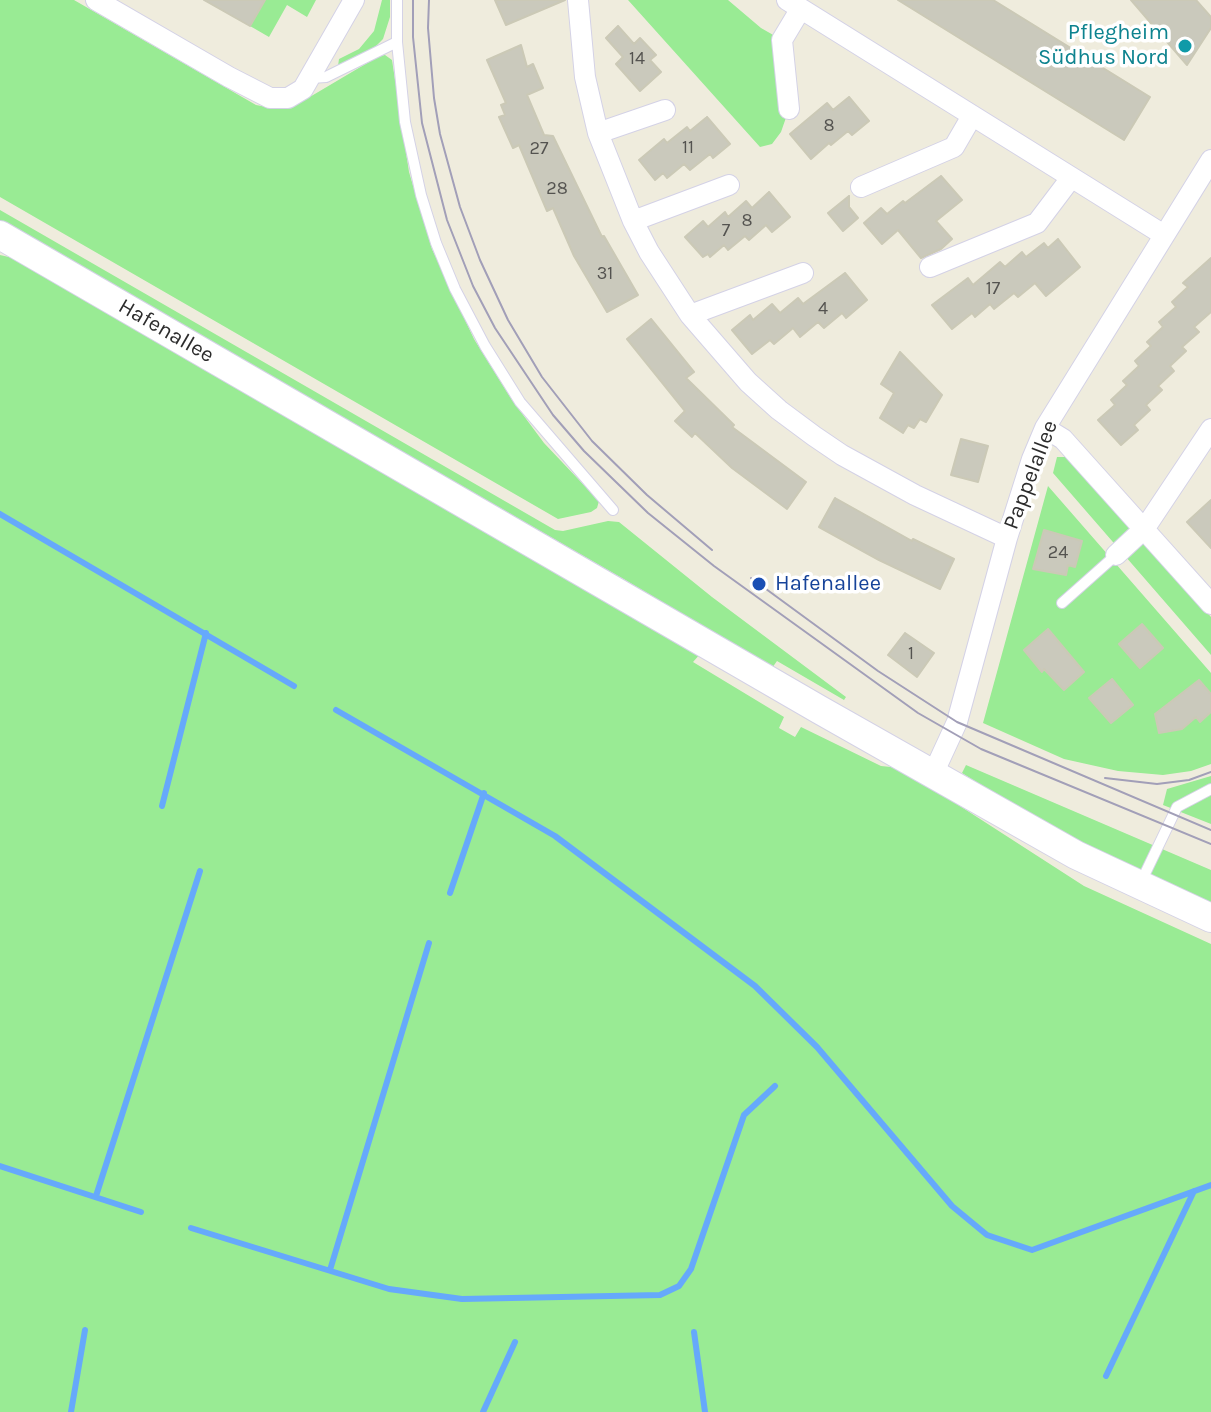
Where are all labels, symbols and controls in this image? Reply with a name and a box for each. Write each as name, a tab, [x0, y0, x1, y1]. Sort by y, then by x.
place label: Pflegheim Südhus Nord	[1038, 20, 1169, 72]
marker: Pflegheim Südhus Nord	[1176, 37, 1194, 55]
house number: 14	[629, 48, 645, 70]
house number: 8	[823, 115, 835, 137]
house number: 11	[682, 137, 694, 159]
house number: 27	[530, 138, 548, 160]
house number: 28	[546, 178, 568, 200]
house number: 8	[741, 210, 753, 232]
house number: 7	[722, 220, 730, 242]
house number: 31	[597, 263, 613, 285]
house number: 17	[986, 278, 1000, 300]
street label: Hafenallee	[114, 293, 218, 369]
house number: 4	[818, 298, 828, 320]
street label: Pappelallee	[998, 417, 1064, 533]
house number: 24	[1048, 542, 1068, 564]
place label: Hafenallee	[775, 571, 881, 597]
marker: Hafenallee	[750, 575, 768, 593]
house number: 1	[908, 643, 914, 665]

